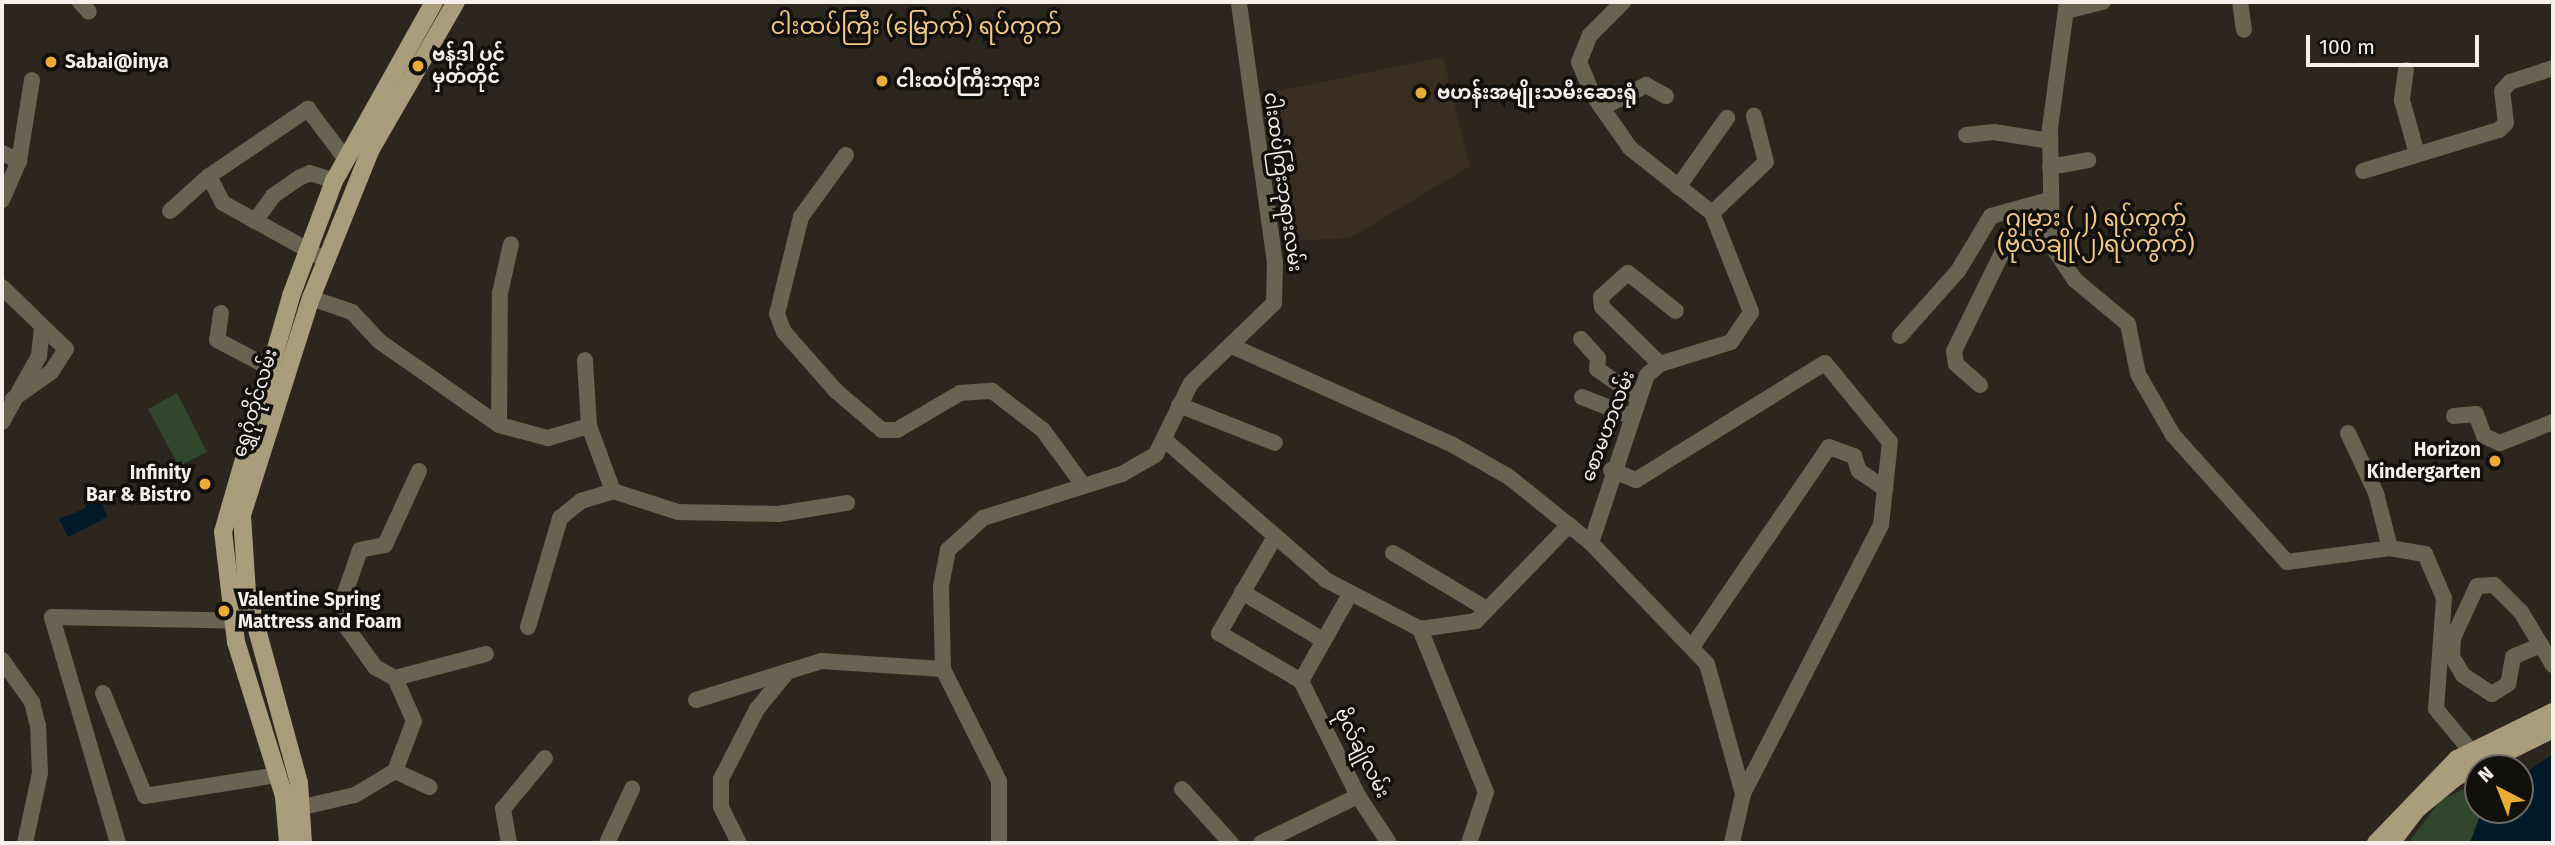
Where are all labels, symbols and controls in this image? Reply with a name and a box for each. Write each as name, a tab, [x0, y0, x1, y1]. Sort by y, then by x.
district label: ငါးထပ်ကြီး (မြောက်) ရပ်ကွက်	[770, 12, 1062, 40]
scale bar	[2310, 21, 2483, 65]
text: 100 m	[2319, 34, 2375, 60]
place label: ဗန်ဒါ ပင် မှတ်တိုင်	[432, 44, 505, 88]
place label: Sabai@inya	[65, 51, 169, 73]
marker: Sabai@inya	[43, 54, 59, 70]
marker: ဗန်ဒါ ပင် မှတ်တိုင်	[410, 58, 426, 74]
place label: ငါးထပ်ကြီးဘုရား	[896, 70, 1040, 92]
marker: ငါးထပ်ကြီးဘုရား	[874, 73, 890, 89]
place label: ဗဟန်းအမျိုးသမီးဆေးရုံ	[1437, 82, 1637, 104]
marker: ဗဟန်းအမျိုးသမီးဆေးရုံ	[1411, 83, 1431, 103]
street label: ငါးထပ်ကြီးဘုရားလမ်း	[1259, 91, 1307, 273]
district label: ဂျမား (၂) ရပ်ကွက် (ဗိုလ်ချို(၂)ရပ်ကွက်)	[1997, 204, 2195, 258]
street label: ရွှေဂုံတိုင်လမ်း	[228, 346, 282, 460]
street label: စောမဟာလမ်း	[1576, 367, 1640, 485]
place label: Horizon Kindergarten	[2367, 439, 2481, 483]
marker: Horizon Kindergarten	[2487, 453, 2503, 469]
place label: Infinity Bar & Bistro	[86, 462, 191, 506]
marker: Infinity Bar & Bistro	[197, 476, 213, 492]
place label: Valentine Spring Mattress and Foam	[238, 589, 402, 633]
marker: Valentine Spring Mattress and Foam	[216, 603, 232, 619]
street label: ဗိုလ်ချိုလမ်း	[1330, 704, 1394, 802]
north arrow	[2464, 754, 2534, 824]
text: N	[2474, 762, 2498, 787]

